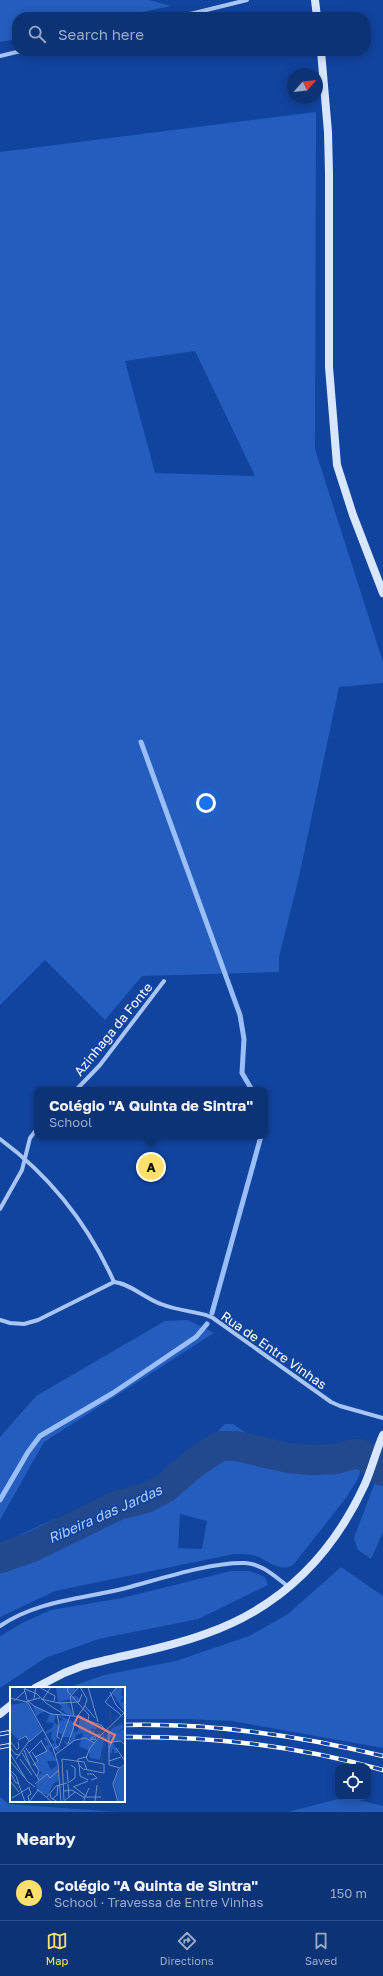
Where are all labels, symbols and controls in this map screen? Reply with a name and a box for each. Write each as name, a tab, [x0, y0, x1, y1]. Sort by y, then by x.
search box	[12, 12, 371, 56]
icon: search	[26, 23, 48, 45]
text: Search here	[58, 25, 144, 43]
north arrow	[287, 68, 323, 104]
your location	[196, 793, 216, 813]
street label: Azinhaga da Fonte	[70, 979, 156, 1079]
popup	[34, 1087, 268, 1139]
text: Colégio "A Quinta de Sintra"	[49, 1096, 253, 1114]
text: School	[49, 1114, 92, 1130]
pin: A	[138, 1152, 164, 1182]
street label: Rua de Entre Vinhas	[218, 1308, 330, 1392]
water label: Ribeira das Jardas	[45, 1481, 165, 1546]
inset map	[10, 1687, 125, 1802]
map controls	[335, 1764, 371, 1800]
button: locate	[335, 1764, 371, 1800]
text: Nearby	[16, 1828, 76, 1849]
text: Colégio "A Quinta de Sintra"	[54, 1876, 258, 1894]
text: A	[24, 1885, 34, 1901]
text: 150 m	[330, 1885, 367, 1901]
text: School · Travessa de Entre Vinhas	[54, 1894, 263, 1910]
tab: Map	[46, 1930, 68, 1967]
tab: Directions	[160, 1930, 214, 1967]
tab: Saved	[305, 1930, 337, 1967]

